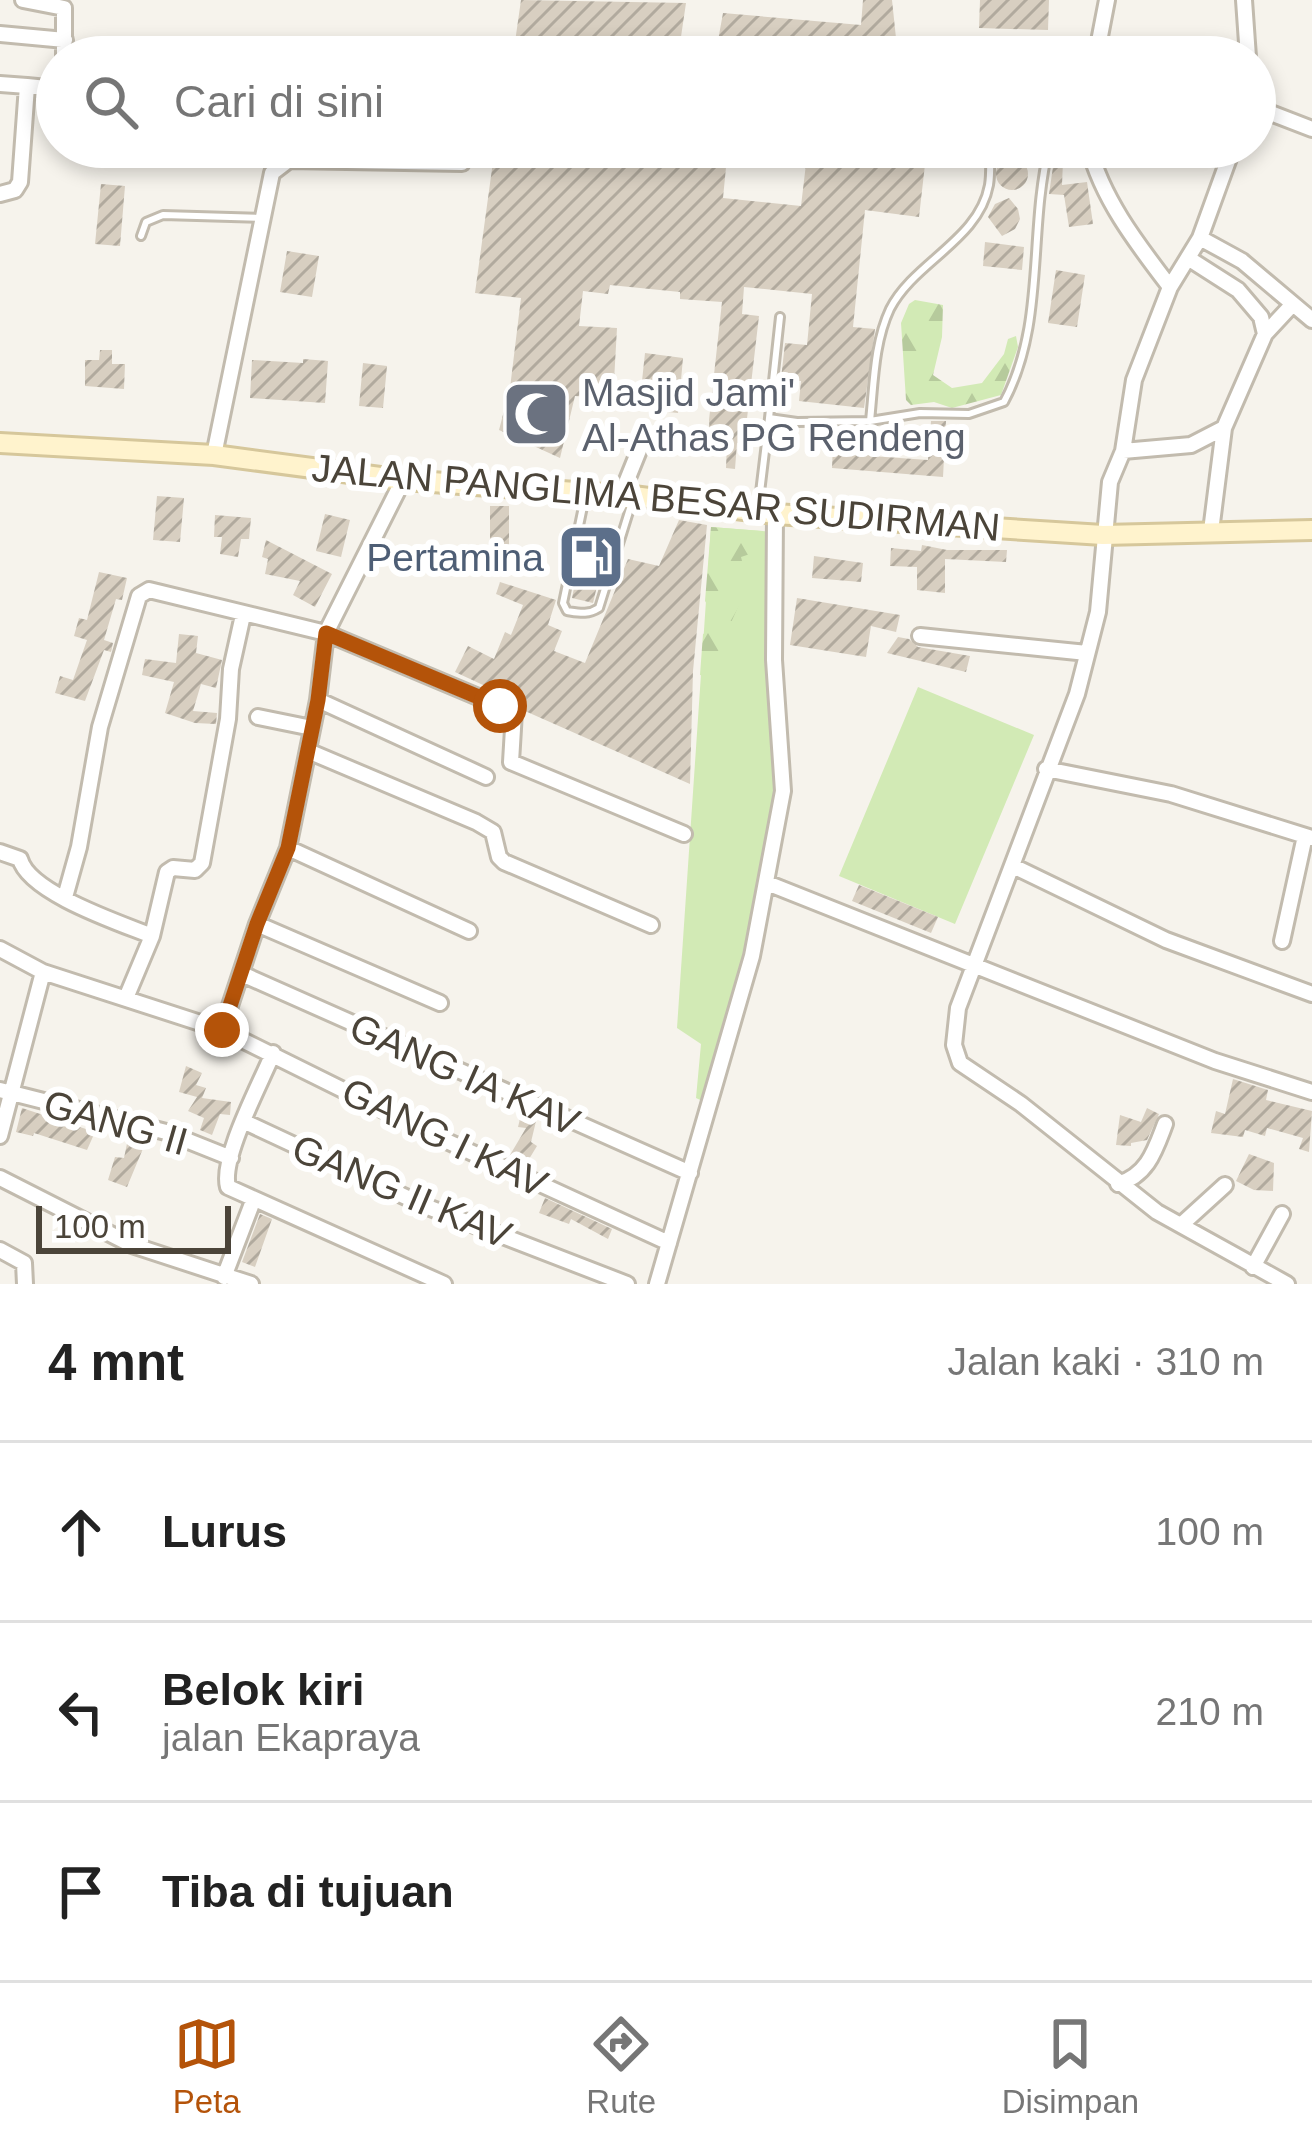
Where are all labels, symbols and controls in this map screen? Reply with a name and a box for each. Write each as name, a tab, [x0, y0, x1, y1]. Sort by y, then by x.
search box	[36, 36, 1276, 168]
icon: search	[78, 69, 144, 135]
text: Cari di sini	[174, 76, 384, 127]
place label: Masjid Jami' Al-Athas PG Rendeng	[582, 371, 966, 459]
mosque icon: Masjid Jami' Al-Athas PG Rendeng	[501, 379, 571, 449]
street label: JALAN PANGLIMA BESAR SUDIRMAN	[310, 446, 1002, 549]
fuel station icon: Pertamina	[556, 522, 626, 592]
place label: Pertamina	[366, 536, 544, 579]
route start	[473, 679, 527, 733]
route end	[195, 1003, 249, 1057]
street label: GANG IA KAV	[344, 1005, 586, 1144]
street label: GANG I KAV	[335, 1069, 554, 1206]
street label: GANG II	[39, 1082, 193, 1163]
street label: GANG II KAV	[286, 1126, 518, 1257]
scale bar	[36, 1200, 231, 1253]
text: 100 m	[54, 1208, 146, 1245]
text: 4 mnt	[48, 1334, 184, 1391]
text: Jalan kaki · 310 m	[948, 1340, 1264, 1383]
icon: ahead	[48, 1499, 114, 1565]
text: Lurus	[162, 1506, 287, 1557]
text: 100 m	[1156, 1510, 1264, 1553]
text: Belok kiri	[162, 1664, 365, 1715]
icon: left	[48, 1679, 114, 1745]
text: 210 m	[1156, 1690, 1264, 1733]
text: jalan Ekapraya	[162, 1716, 420, 1759]
icon: arrive	[48, 1859, 114, 1925]
text: Tiba di tujuan	[162, 1866, 454, 1917]
tab: Peta	[173, 2011, 241, 2121]
tab: Rute	[586, 2011, 656, 2121]
tab: Disimpan	[1002, 2011, 1139, 2121]

